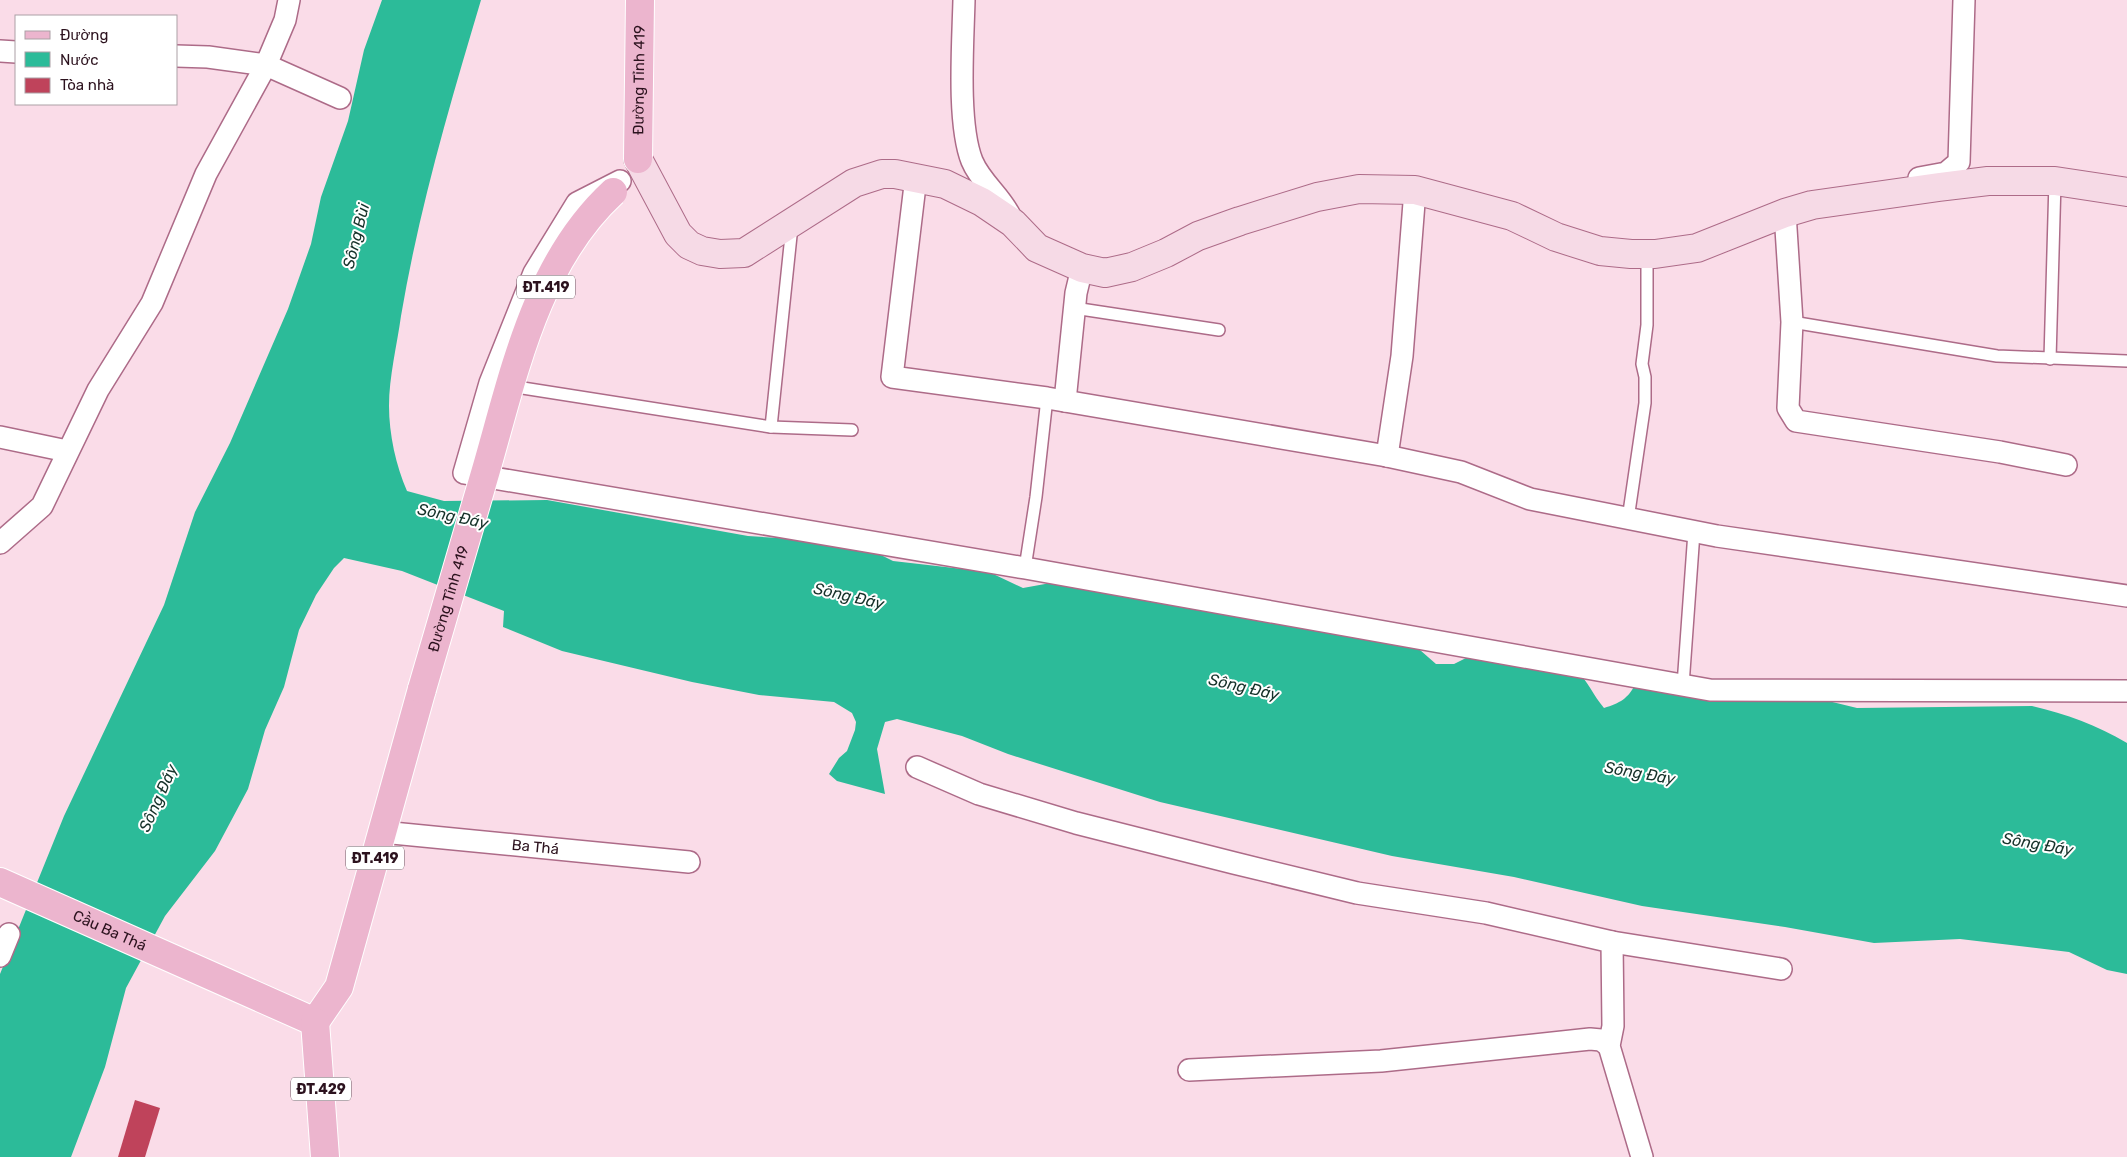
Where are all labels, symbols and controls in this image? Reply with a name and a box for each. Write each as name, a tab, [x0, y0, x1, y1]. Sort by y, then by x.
legend	[15, 15, 178, 105]
street label: Đường Tỉnh 419	[629, 25, 649, 135]
text: Đường	[60, 26, 108, 44]
text: Nước	[60, 51, 99, 69]
text: Tòa nhà	[60, 76, 114, 94]
water label: Sông Bùi	[339, 200, 374, 271]
road number: ĐT.419	[517, 276, 575, 298]
water label: Sông Đáy	[416, 499, 491, 533]
street label: Đường Tỉnh 419	[424, 543, 473, 654]
water label: Sông Đáy	[812, 579, 887, 614]
water label: Sông Đáy	[1207, 670, 1282, 705]
water label: Sông Đáy	[1603, 757, 1678, 789]
water label: Sông Đáy	[135, 760, 182, 835]
water label: Sông Đáy	[2001, 828, 2076, 860]
street label: Ba Thá	[511, 836, 560, 858]
road number: ĐT.419	[346, 846, 404, 870]
street label: Cầu Ba Thá	[70, 907, 149, 955]
road number: ĐT.429	[291, 1078, 351, 1100]

